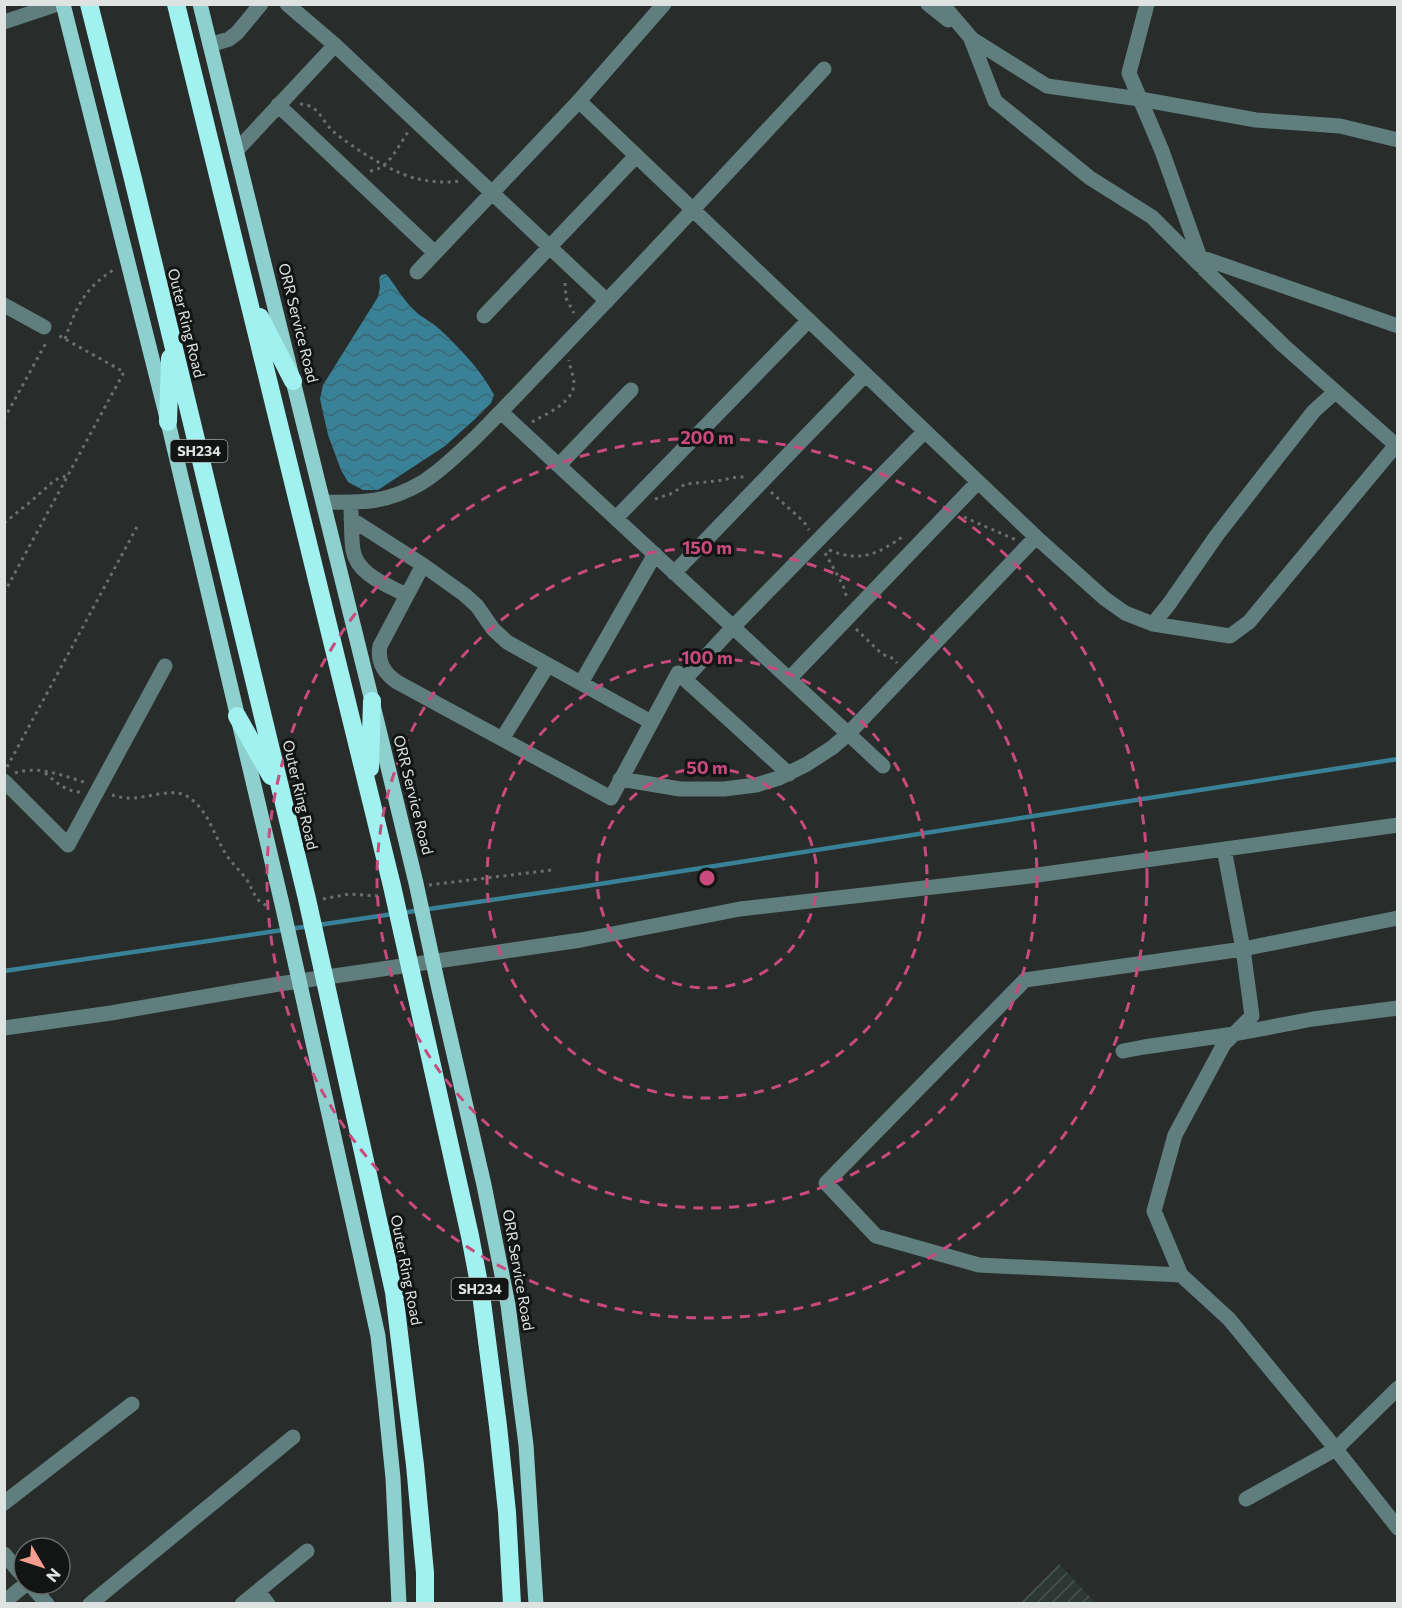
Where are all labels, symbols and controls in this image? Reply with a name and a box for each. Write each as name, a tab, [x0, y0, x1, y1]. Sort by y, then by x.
street label: ORR Service Road	[275, 261, 323, 384]
street label: Outer Ring Road	[165, 266, 209, 379]
text: 200 m	[680, 426, 734, 448]
road number: SH234	[170, 440, 228, 462]
text: 150 m	[682, 536, 732, 558]
text: 100 m	[681, 646, 733, 668]
street label: ORR Service Road	[390, 733, 438, 856]
street label: Outer Ring Road	[280, 738, 322, 851]
text: 50 m	[686, 756, 728, 778]
centre of rings	[697, 868, 717, 888]
street label: ORR Service Road	[499, 1208, 539, 1332]
street label: Outer Ring Road	[387, 1213, 427, 1326]
road number: SH234	[452, 1278, 508, 1300]
north arrow	[12, 1536, 72, 1596]
text: N	[43, 1565, 65, 1586]

